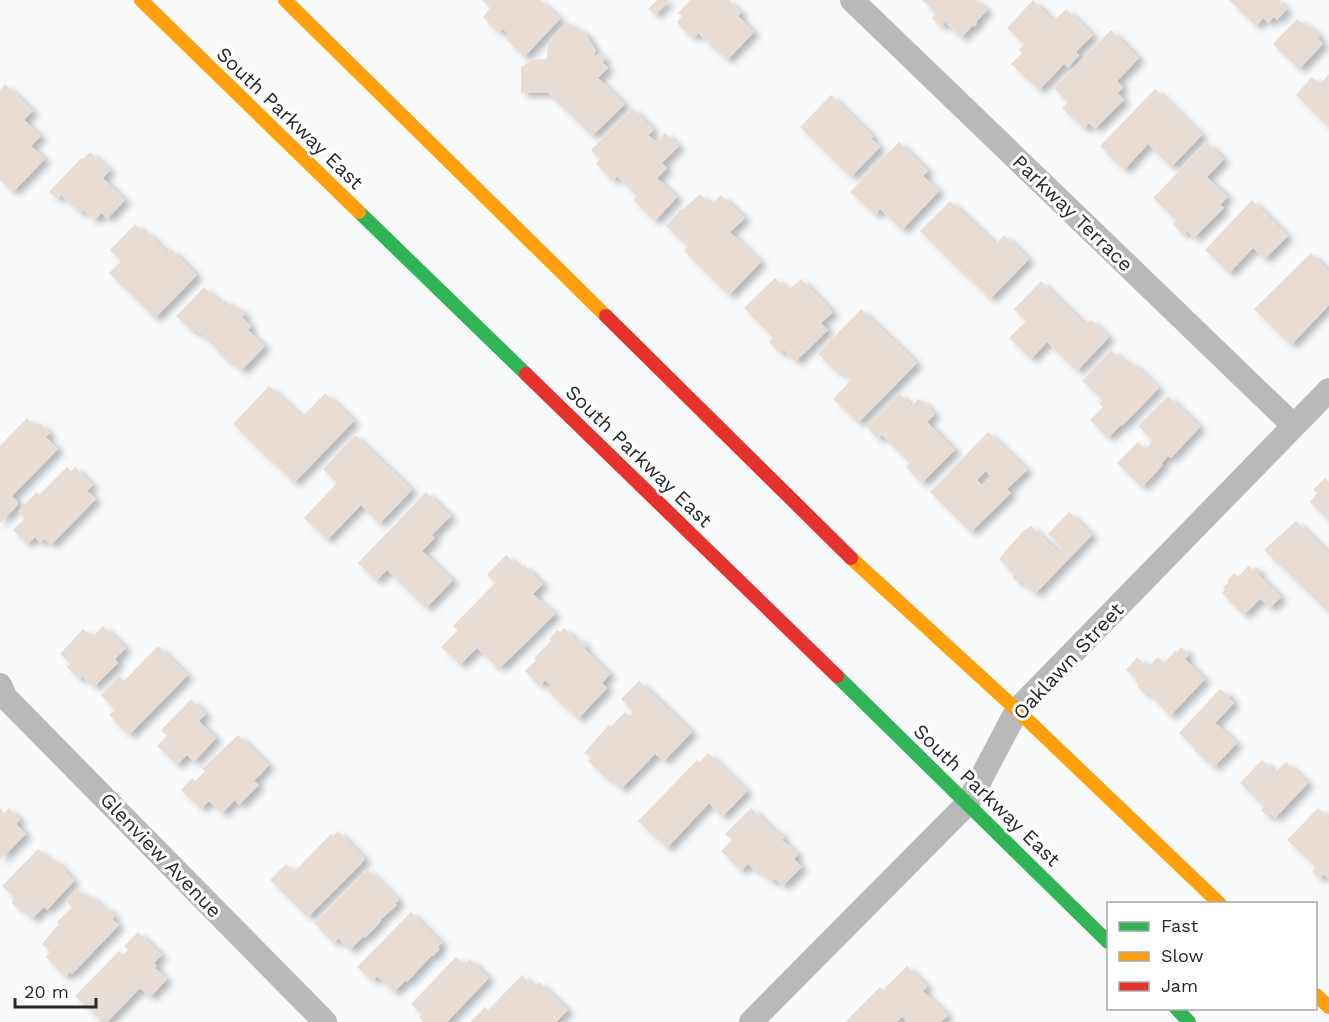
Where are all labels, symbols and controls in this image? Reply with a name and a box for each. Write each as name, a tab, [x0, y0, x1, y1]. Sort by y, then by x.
street label: South Parkway East	[212, 42, 369, 195]
street label: Parkway Terrace	[1008, 150, 1138, 276]
street label: South Parkway East	[561, 380, 718, 533]
street label: Oaklawn Street	[1008, 597, 1129, 724]
street label: South Parkway East	[909, 719, 1066, 872]
street label: Glenview Avenue	[95, 788, 227, 922]
legend	[1107, 902, 1317, 1010]
text: Fast	[1161, 915, 1199, 936]
text: Slow	[1161, 945, 1204, 966]
scale bar	[15, 971, 96, 1009]
text: Jam	[1161, 975, 1198, 996]
text: 20 m	[24, 981, 69, 1002]

